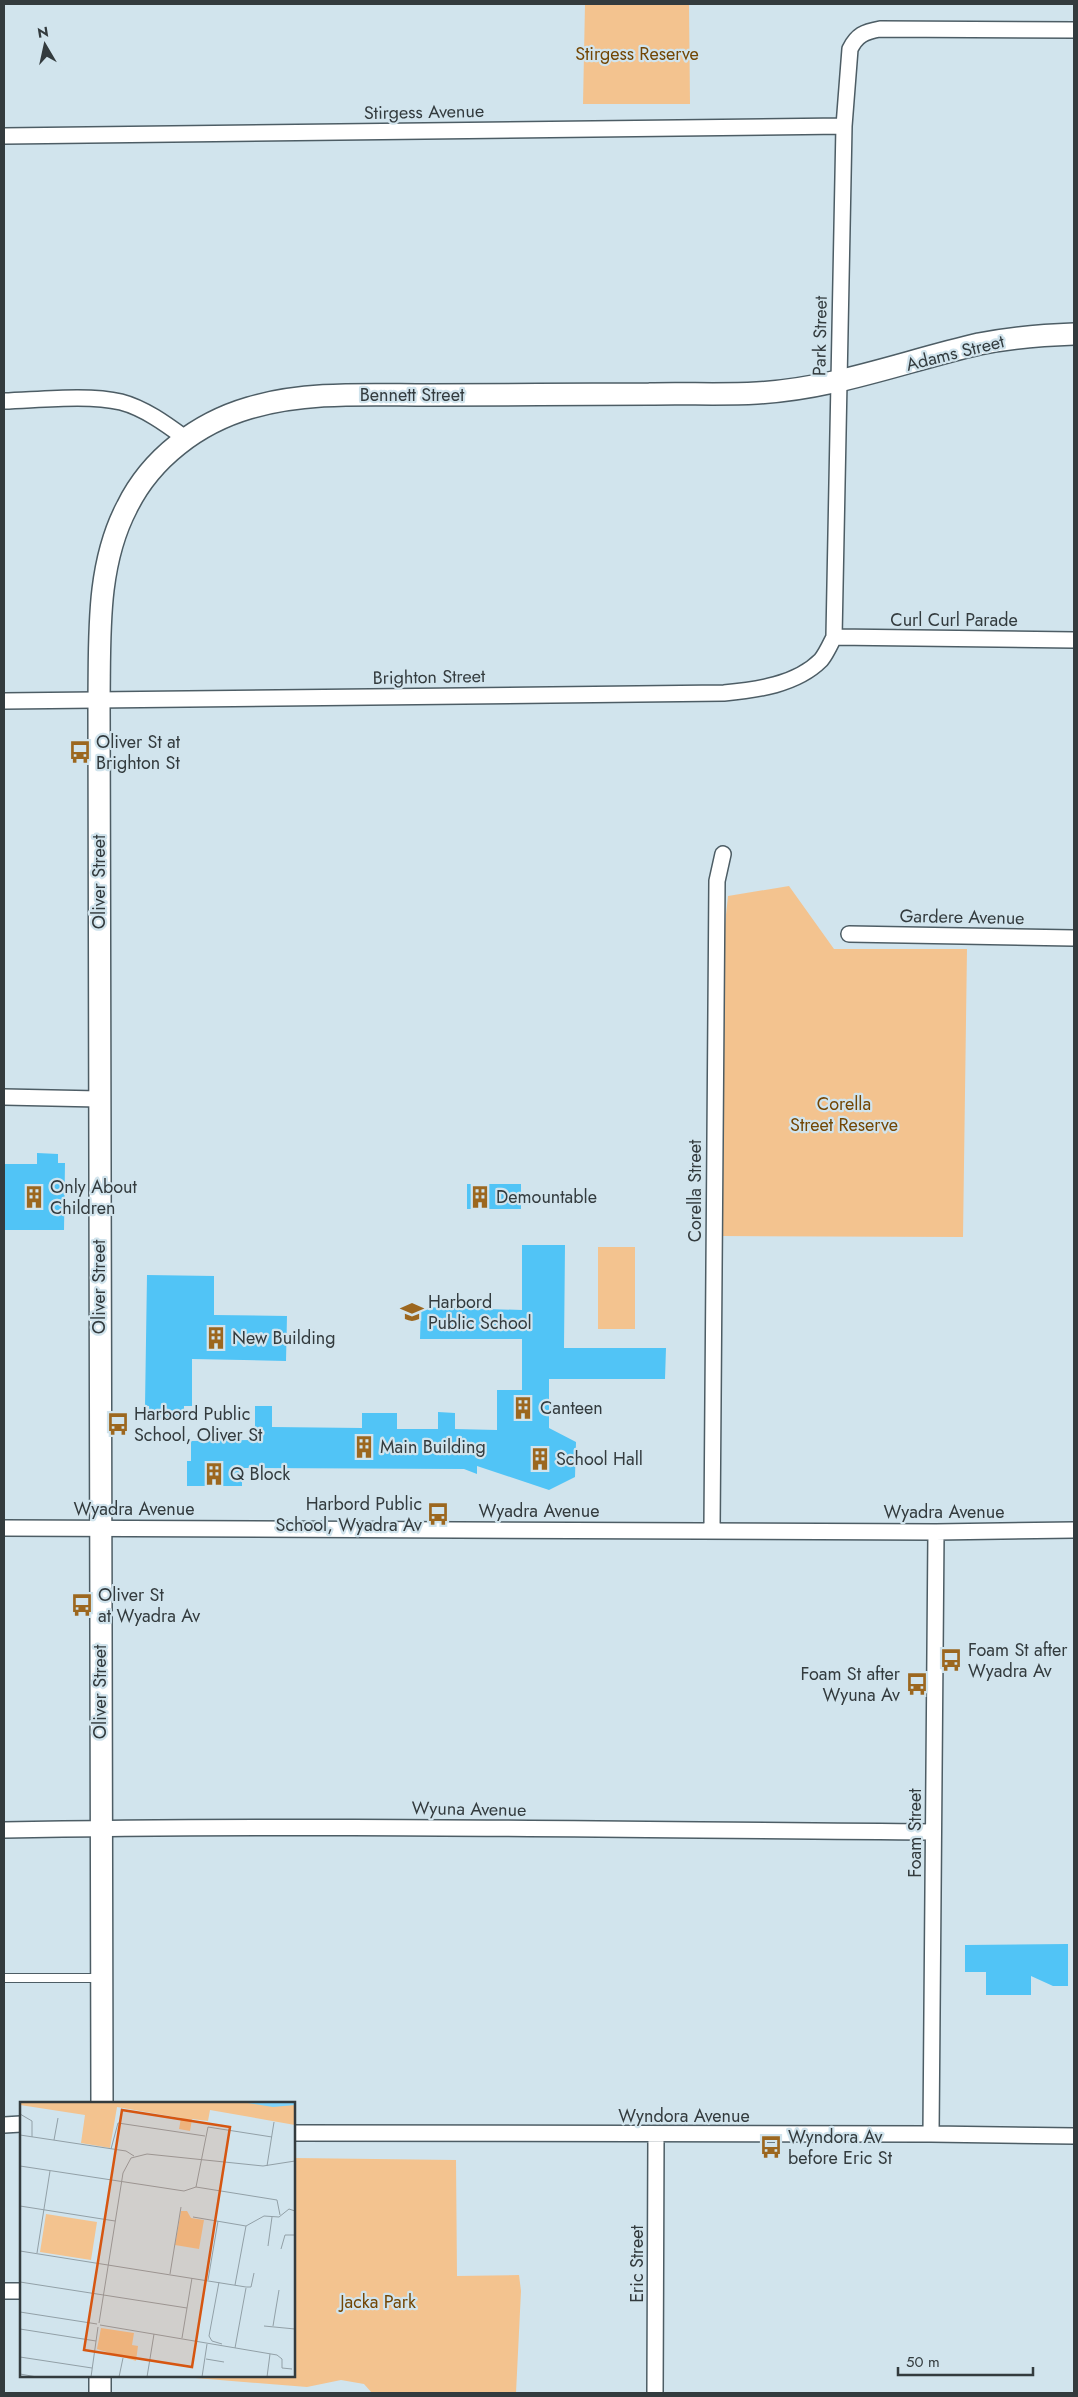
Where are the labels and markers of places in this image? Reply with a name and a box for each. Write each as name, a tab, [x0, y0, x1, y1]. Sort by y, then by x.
place label: Oliver St at Brighton St	[96, 729, 181, 776]
bus stop icon: Oliver St at Brighton St	[67, 739, 93, 765]
place label: Only About Children	[50, 1174, 138, 1221]
building icon: Only About Children	[21, 1184, 47, 1210]
building icon: Demountable	[467, 1184, 493, 1210]
place label: Demountable	[496, 1184, 597, 1210]
place label: Harbord Public School	[428, 1289, 532, 1336]
school or university icon: Harbord Public School	[399, 1299, 425, 1325]
building icon: New Building	[203, 1325, 229, 1351]
place label: New Building	[232, 1325, 336, 1351]
building icon: Canteen	[510, 1395, 536, 1421]
place label: Canteen	[540, 1395, 603, 1421]
place label: Harbord Public School, Oliver St	[134, 1401, 263, 1448]
bus stop icon: Harbord Public School, Oliver St	[105, 1411, 131, 1437]
building icon: Main Building	[351, 1434, 377, 1460]
place label: Main Building	[380, 1434, 486, 1460]
building icon: School Hall	[527, 1446, 553, 1472]
place label: School Hall	[556, 1446, 643, 1472]
building icon: Q Block	[201, 1461, 227, 1487]
place label: Q Block	[230, 1461, 290, 1487]
place label: Harbord Public School, Wyadra Av	[276, 1491, 422, 1538]
bus stop icon: Harbord Public School, Wyadra Av	[425, 1501, 451, 1527]
place label: Oliver St at Wyadra Av	[98, 1582, 200, 1629]
bus stop icon: Oliver St at Wyadra Av	[69, 1592, 95, 1618]
place label: Foam St after Wyadra Av	[968, 1637, 1068, 1684]
bus stop icon: Foam St after Wyadra Av	[938, 1647, 964, 1673]
place label: Foam St after Wyuna Av	[800, 1661, 901, 1708]
bus stop icon: Foam St after Wyuna Av	[904, 1671, 930, 1697]
place label: Wyndora Av before Eric St	[788, 2124, 893, 2171]
bus stop icon: Wyndora Av before Eric St	[758, 2134, 784, 2160]

